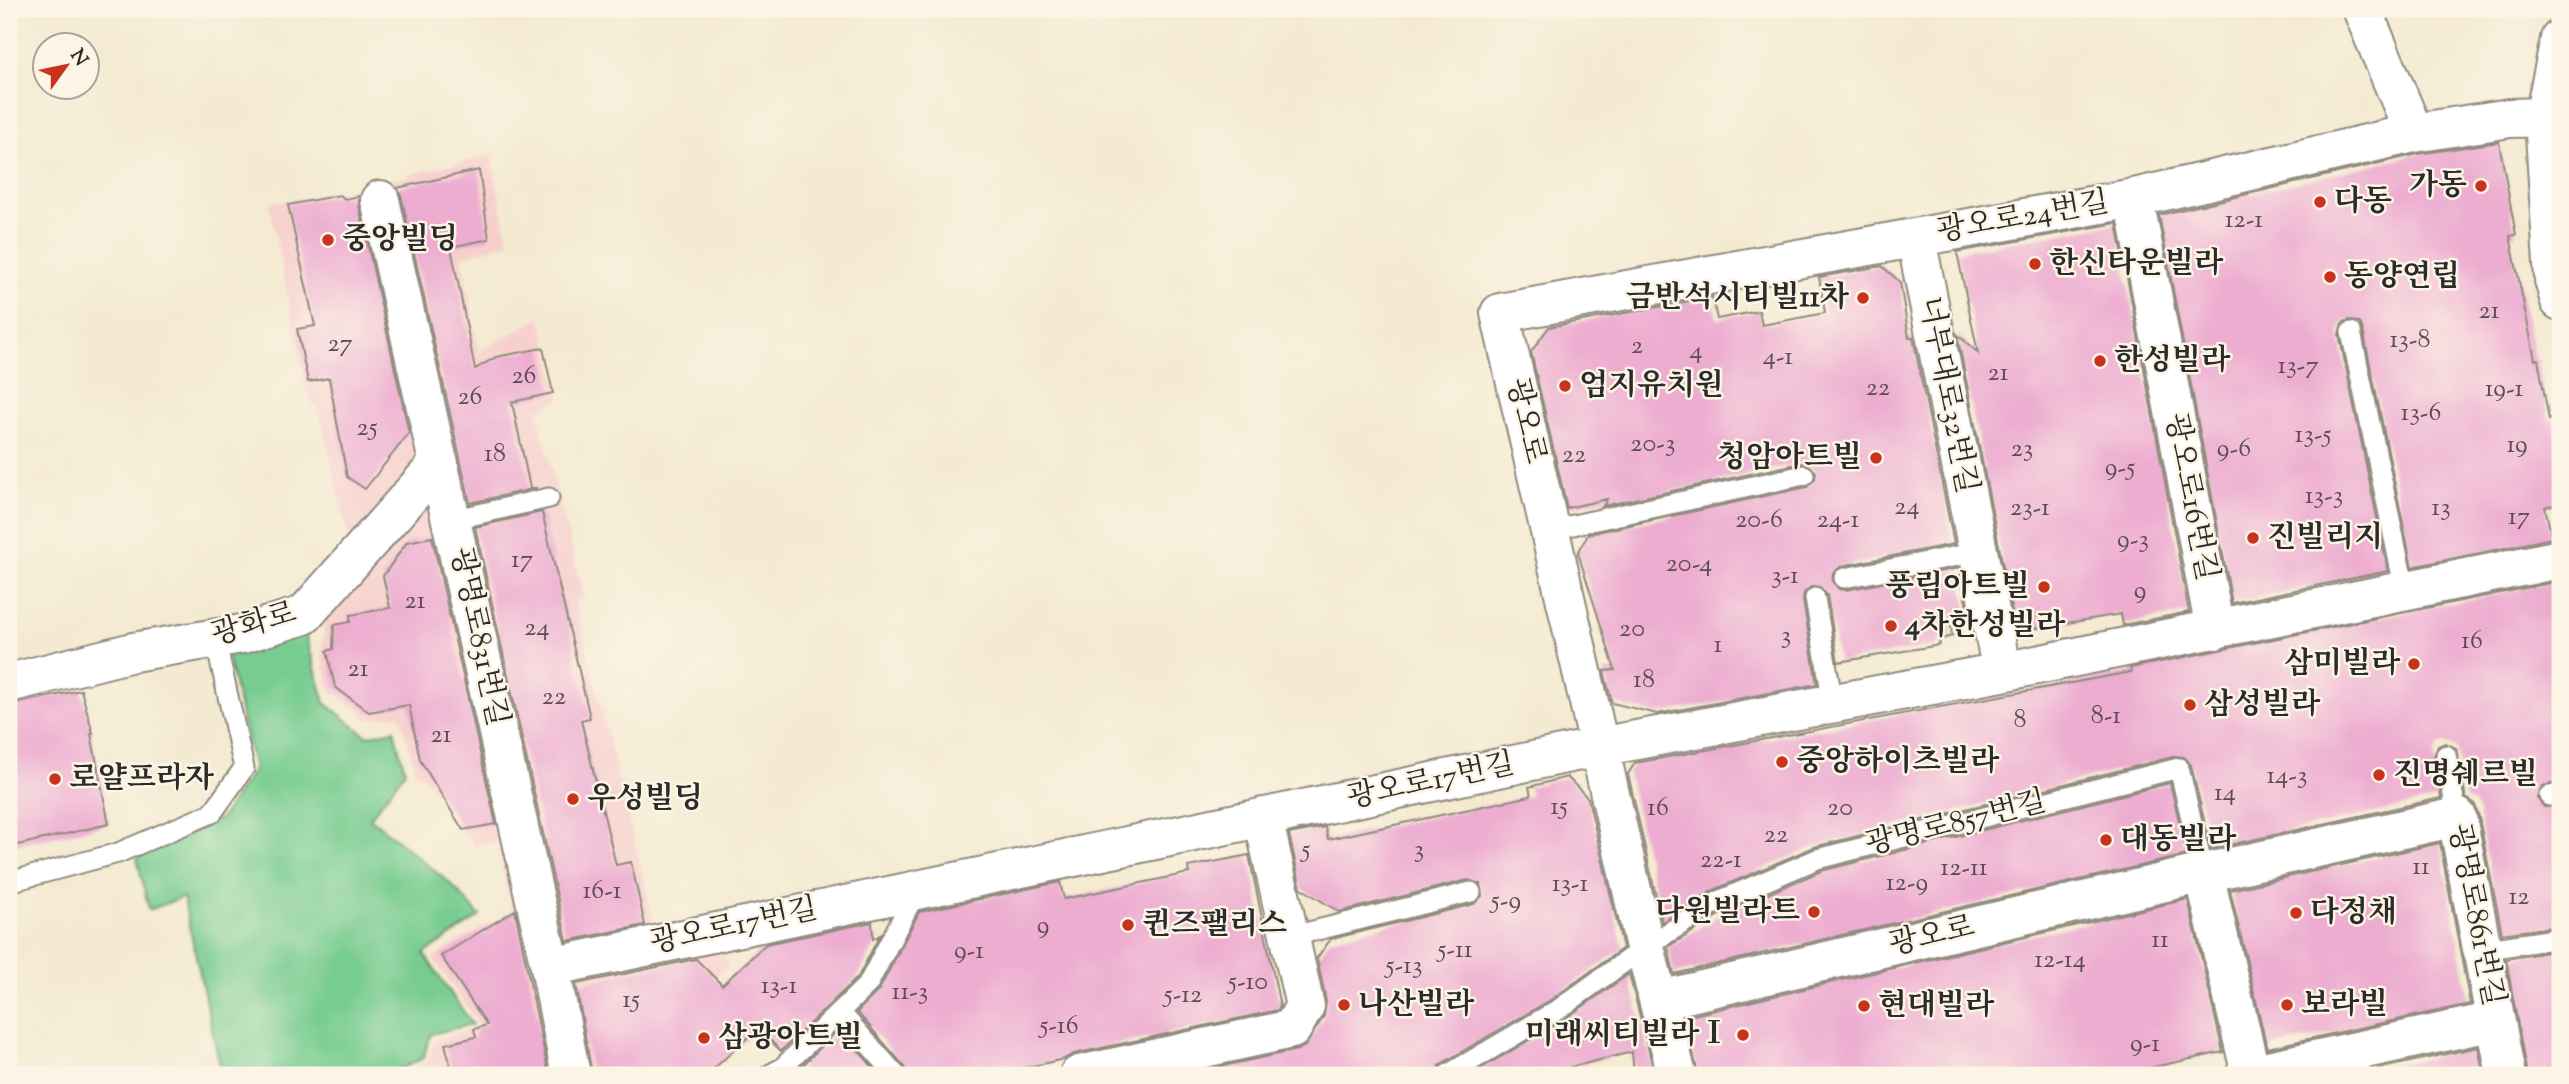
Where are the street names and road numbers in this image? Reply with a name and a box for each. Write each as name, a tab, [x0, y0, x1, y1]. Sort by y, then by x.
street label: 광오로24번길	[1934, 182, 2112, 254]
street label: 너부대로32번길	[1907, 293, 1987, 497]
street label: 광오로	[1494, 374, 1556, 468]
street label: 광오로16번길	[2153, 409, 2227, 585]
street label: 광명로831번길	[438, 543, 518, 731]
street label: 광화로	[206, 592, 302, 658]
street label: 광오로17번길	[1343, 743, 1519, 821]
street label: 광명로857번길	[1861, 781, 2051, 867]
street label: 광명로861번길	[2436, 820, 2514, 1010]
street label: 광오로17번길	[646, 888, 822, 966]
street label: 광오로	[1885, 906, 1979, 968]

